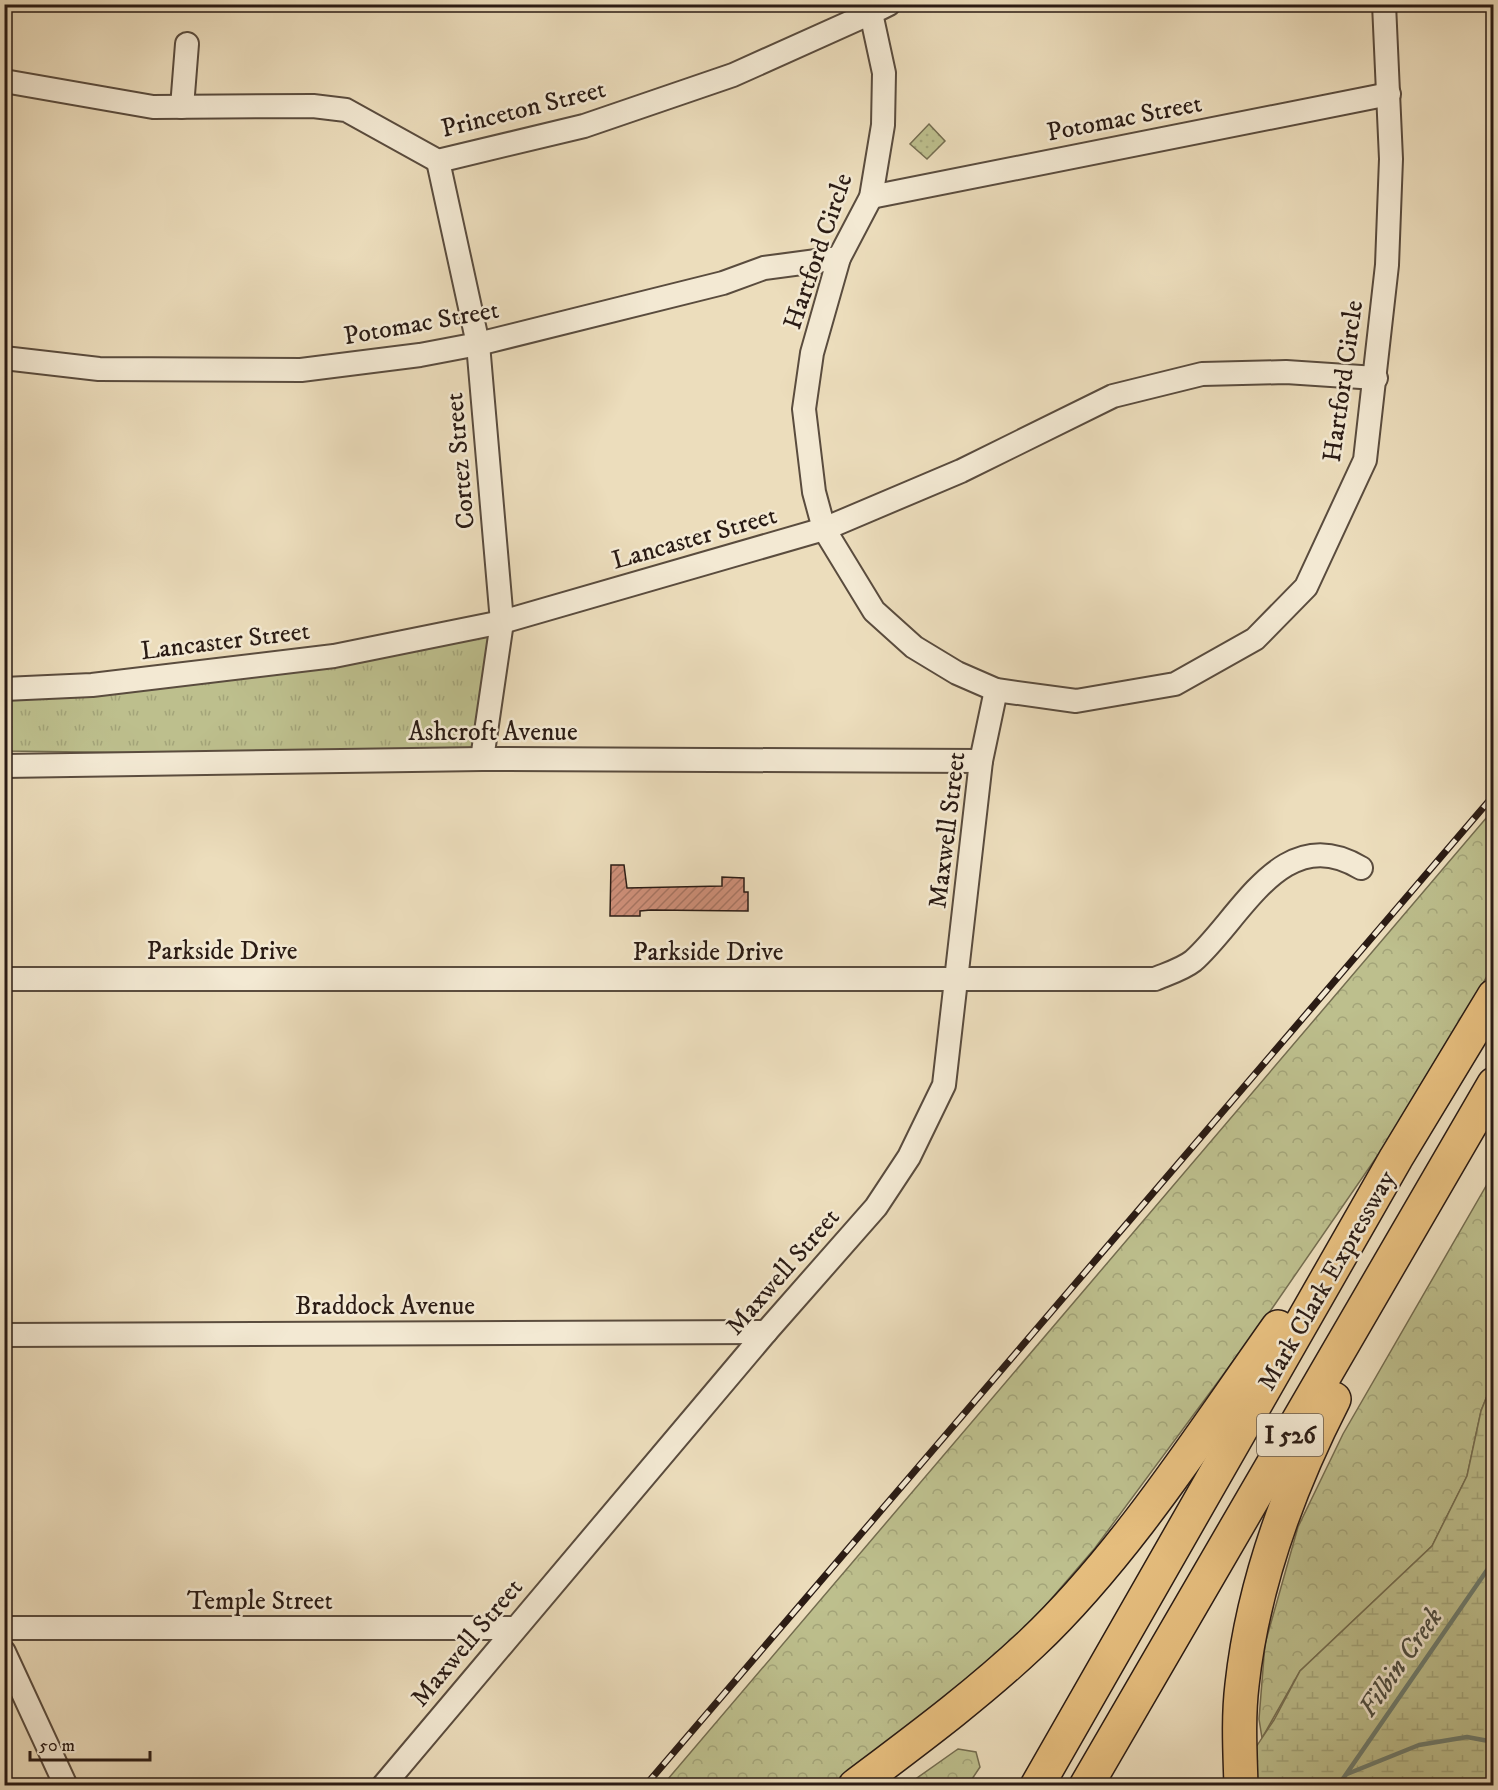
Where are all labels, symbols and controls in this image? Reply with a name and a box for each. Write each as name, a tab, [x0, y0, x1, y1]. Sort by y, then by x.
street label: Princeton Street	[438, 73, 609, 146]
street label: Potomac Street	[1044, 87, 1205, 150]
street label: Hartford Circle	[776, 169, 861, 334]
street label: Potomac Street	[341, 294, 501, 353]
street label: Hartford Circle	[1316, 298, 1371, 464]
street label: Cortez Street	[438, 391, 483, 531]
street label: Lancaster Street	[608, 499, 781, 578]
street label: Lancaster Street	[139, 615, 312, 668]
street label: Ashcroft Avenue	[408, 716, 578, 749]
street label: Maxwell Street	[922, 750, 973, 910]
street label: Parkside Drive	[146, 935, 298, 968]
street label: Parkside Drive	[632, 936, 784, 969]
street label: Mark Clark Expressway	[1251, 1164, 1404, 1397]
street label: Maxwell Street	[719, 1202, 847, 1342]
street label: Braddock Avenue	[295, 1290, 475, 1323]
road number: I 526	[1257, 1414, 1323, 1456]
street label: Maxwell Street	[404, 1572, 530, 1714]
street label: Temple Street	[187, 1585, 333, 1618]
water label: Filbin Creek	[1351, 1601, 1451, 1724]
scale bar	[30, 1724, 150, 1762]
text: 50 m	[39, 1735, 75, 1757]

